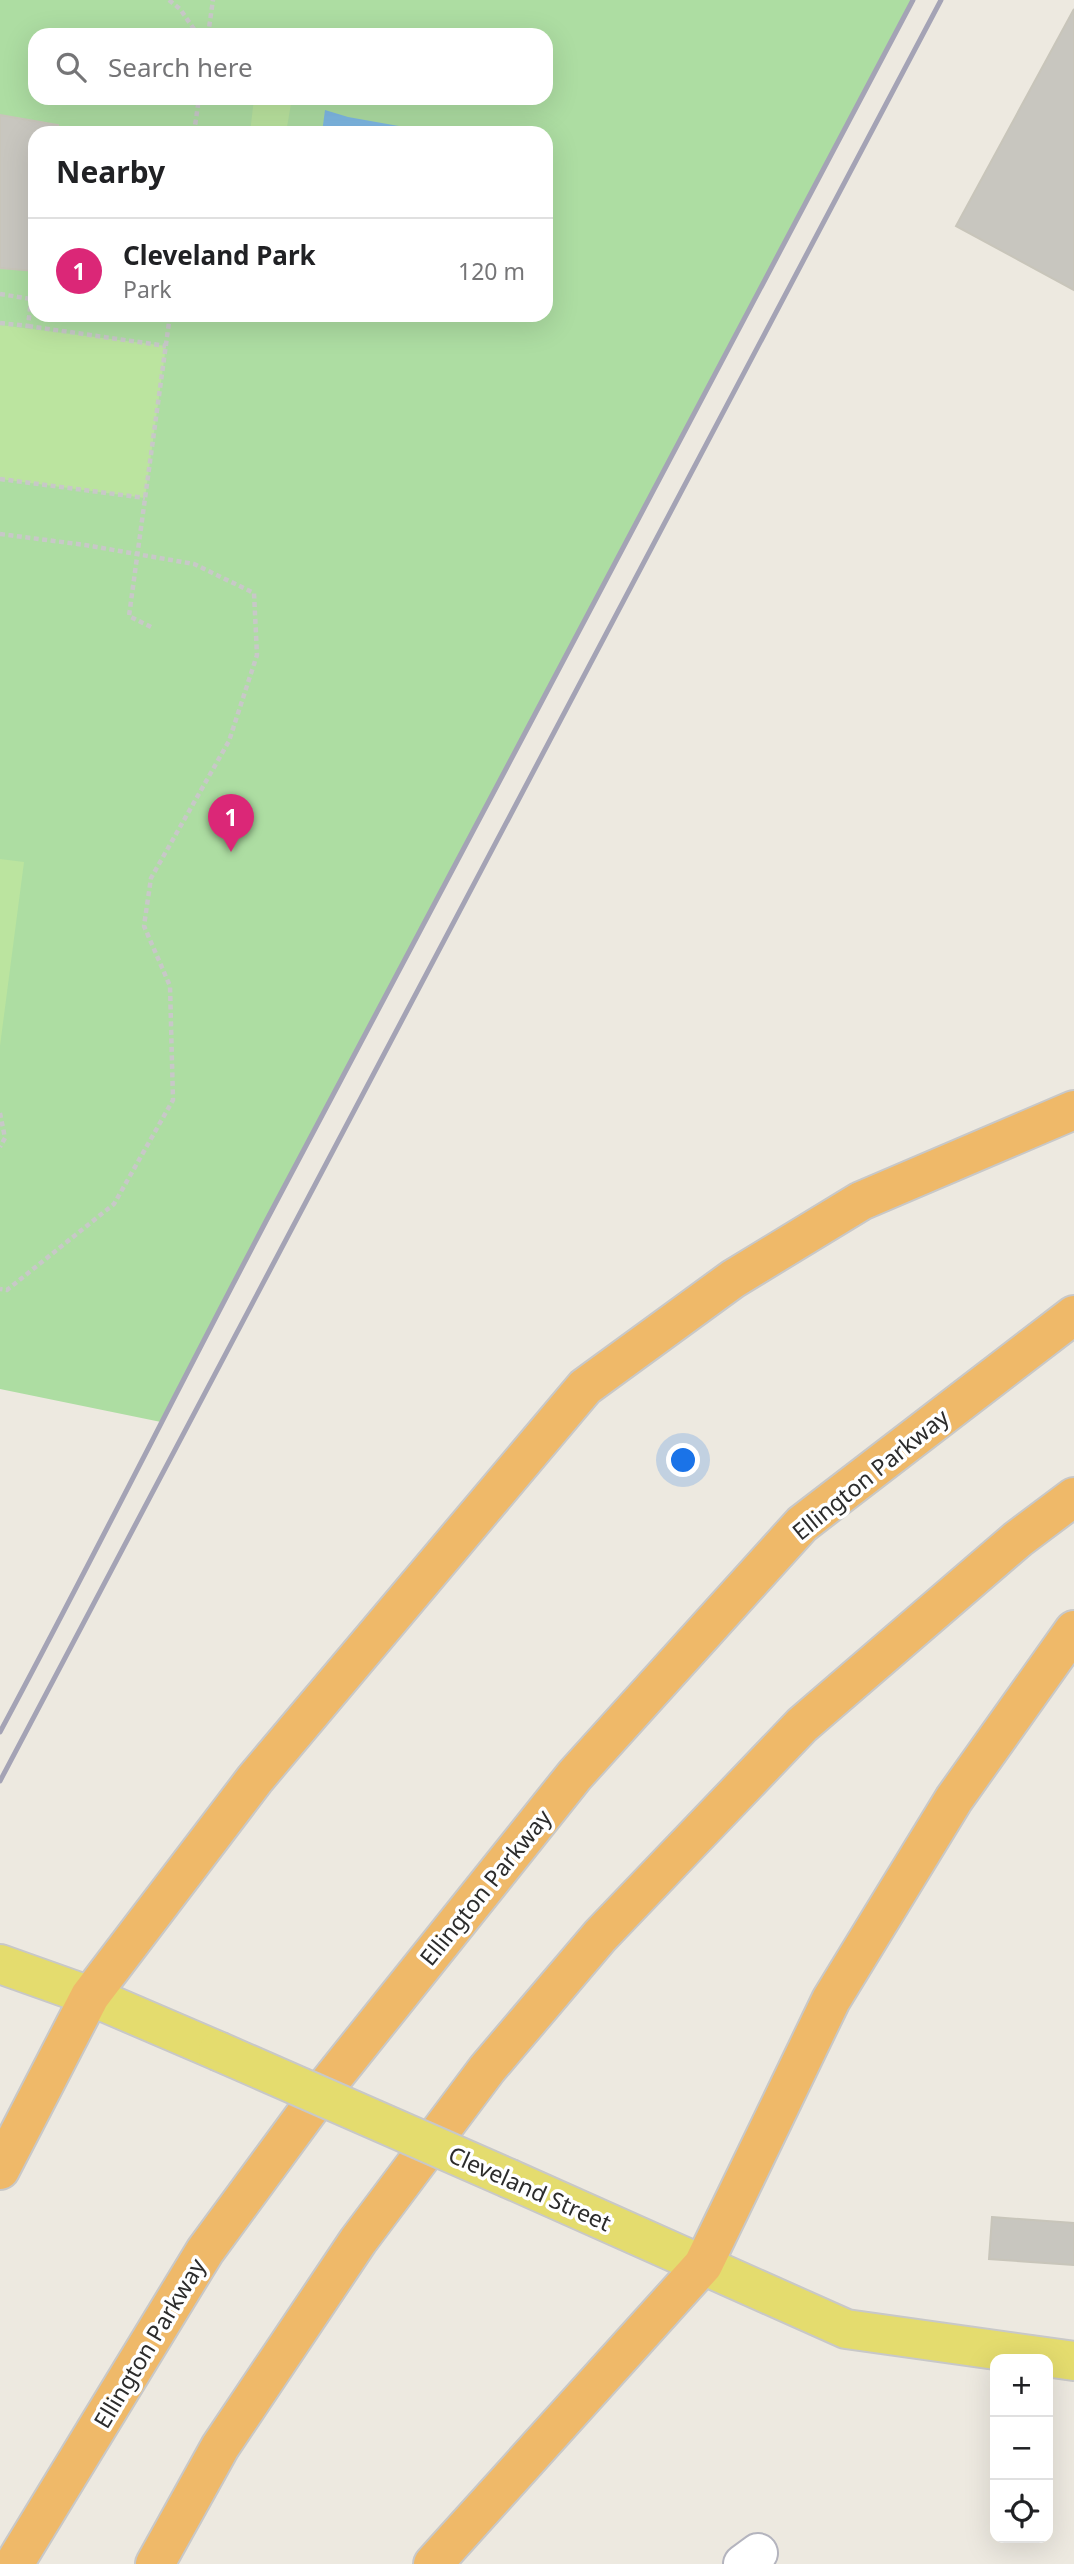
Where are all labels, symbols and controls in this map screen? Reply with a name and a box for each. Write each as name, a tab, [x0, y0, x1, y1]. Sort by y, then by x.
search box	[28, 28, 553, 105]
icon: search	[52, 48, 90, 86]
text: Search here	[108, 49, 253, 85]
text: Nearby	[56, 151, 165, 192]
text: Cleveland Park	[123, 237, 316, 273]
text: 1	[72, 255, 86, 287]
text: 120 m	[458, 255, 525, 287]
text: Park	[123, 273, 172, 305]
pin: 1	[208, 794, 254, 852]
street label: Ellington Parkway	[785, 1401, 955, 1547]
your location	[666, 1443, 700, 1477]
street label: Ellington Parkway	[412, 1802, 558, 1972]
street label: Cleveland Street	[444, 2138, 616, 2238]
street label: Ellington Parkway	[86, 2252, 212, 2434]
map controls	[990, 2354, 1053, 2543]
button: +	[990, 2354, 1053, 2417]
button: −	[990, 2417, 1053, 2480]
button: locate	[990, 2480, 1053, 2543]

